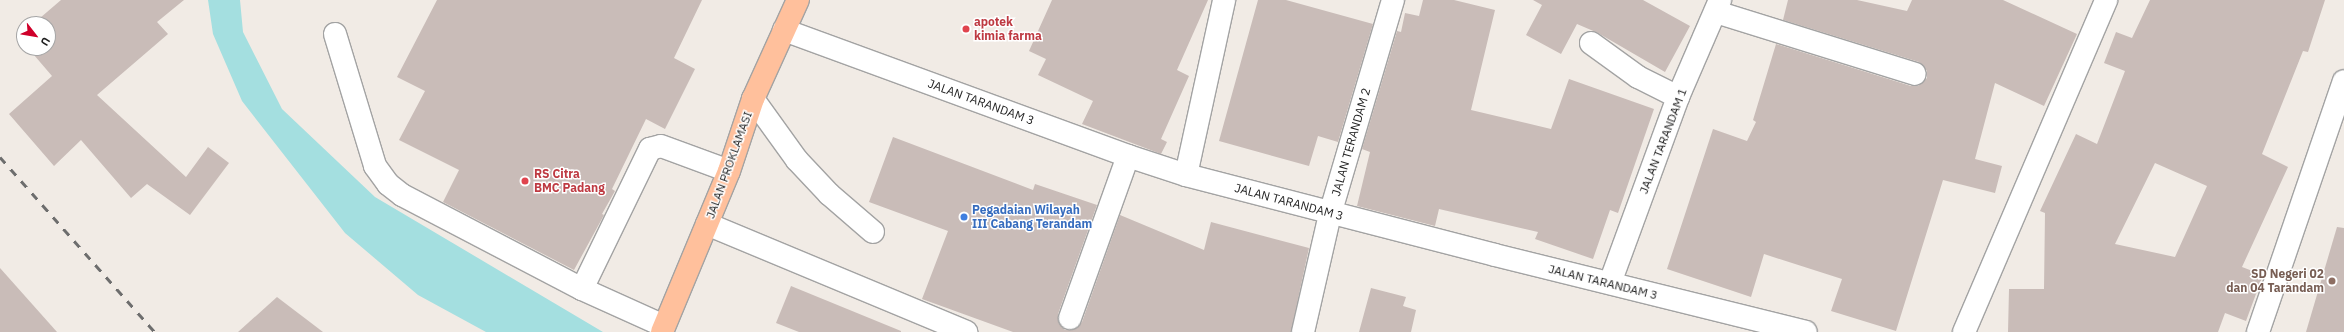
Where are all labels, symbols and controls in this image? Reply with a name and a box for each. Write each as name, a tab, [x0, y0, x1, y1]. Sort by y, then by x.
place label: apotek kimia farma	[974, 15, 1042, 43]
north arrow	[16, 16, 56, 56]
marker: apotek kimia farma	[961, 24, 971, 34]
text: U	[37, 35, 53, 49]
street label: JALAN TARANDAM 3	[926, 76, 1036, 128]
street label: JALAN TERANDAM 2	[1329, 86, 1373, 198]
street label: JALAN TARANDAM 1	[1636, 86, 1690, 196]
street label: JALAN PROKLAMASI	[703, 109, 755, 221]
place label: RS Citra BMC Padang	[534, 167, 605, 195]
marker: RS Citra BMC Padang	[519, 175, 531, 187]
street label: JALAN TARANDAM 3	[1233, 181, 1345, 223]
place label: Pegadaian Wilayah III Cabang Terandam	[972, 203, 1092, 231]
marker: Pegadaian Wilayah III Cabang Terandam	[959, 212, 969, 222]
street label: JALAN TARANDAM 3	[1547, 261, 1659, 303]
place label: SD Negeri 02 dan 04 Tarandam	[2226, 267, 2324, 295]
marker: SD Negeri 02 dan 04 Tarandam	[2327, 276, 2337, 286]

